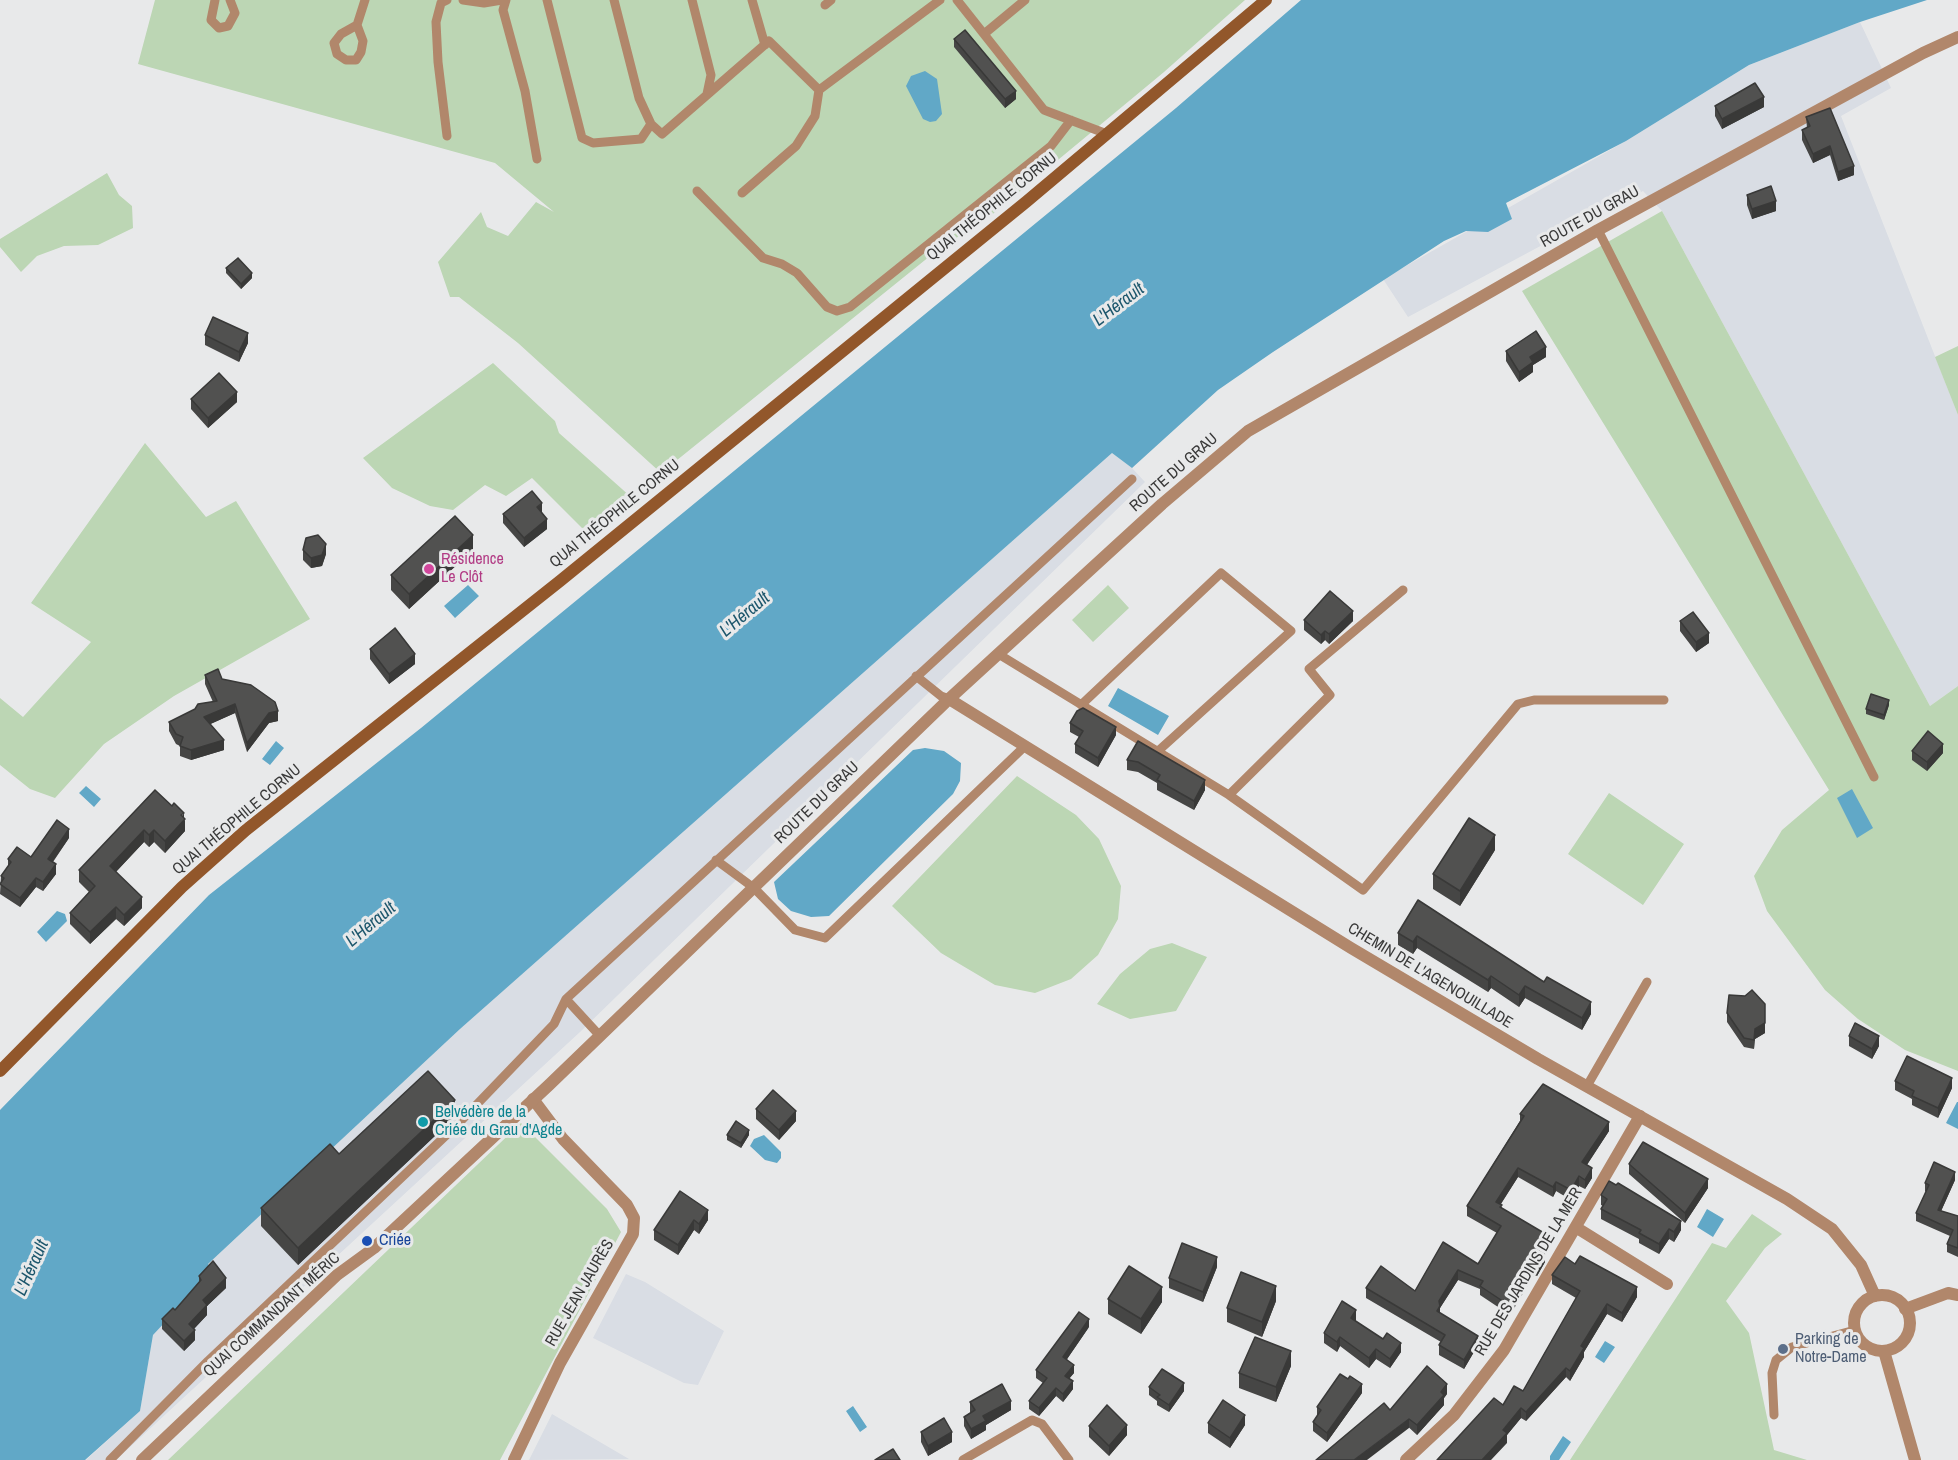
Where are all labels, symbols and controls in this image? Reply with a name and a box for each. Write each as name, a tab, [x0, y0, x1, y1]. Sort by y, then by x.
street label: QUAI THÉOPHILE CORNU	[923, 149, 1061, 265]
street label: ROUTE DU GRAU	[1537, 182, 1643, 252]
water label: L'Hérault	[1089, 279, 1149, 331]
street label: ROUTE DU GRAU	[1126, 430, 1222, 516]
street label: QUAI THÉOPHILE CORNU	[546, 456, 684, 572]
place label: Résidence Le Clôt	[441, 550, 504, 588]
marker: Résidence Le Clôt	[422, 562, 436, 576]
water label: L'Hérault	[716, 588, 774, 642]
street label: ROUTE DU GRAU	[771, 758, 863, 848]
street label: QUAI THÉOPHILE CORNU	[169, 761, 305, 879]
water label: L'Hérault	[342, 898, 400, 952]
street label: CHEMIN DE L'AGENOUILLADE	[1344, 919, 1516, 1033]
place label: Belvédère de la Criée du Grau d'Agde	[435, 1103, 562, 1141]
marker: Belvédère de la Criée du Grau d'Agde	[416, 1115, 430, 1129]
street label: RUE DES JARDINS DE LA MER	[1471, 1185, 1587, 1359]
place label: Criée	[379, 1231, 411, 1251]
marker: Criée	[360, 1234, 374, 1248]
street label: RUE JEAN JAURÈS	[542, 1236, 618, 1350]
water label: L'Hérault	[10, 1237, 54, 1299]
street label: QUAI COMMANDANT MÉRIC	[200, 1249, 344, 1381]
place label: Parking de Notre-Dame	[1795, 1330, 1866, 1368]
marker: Parking de Notre-Dame	[1776, 1342, 1790, 1356]

